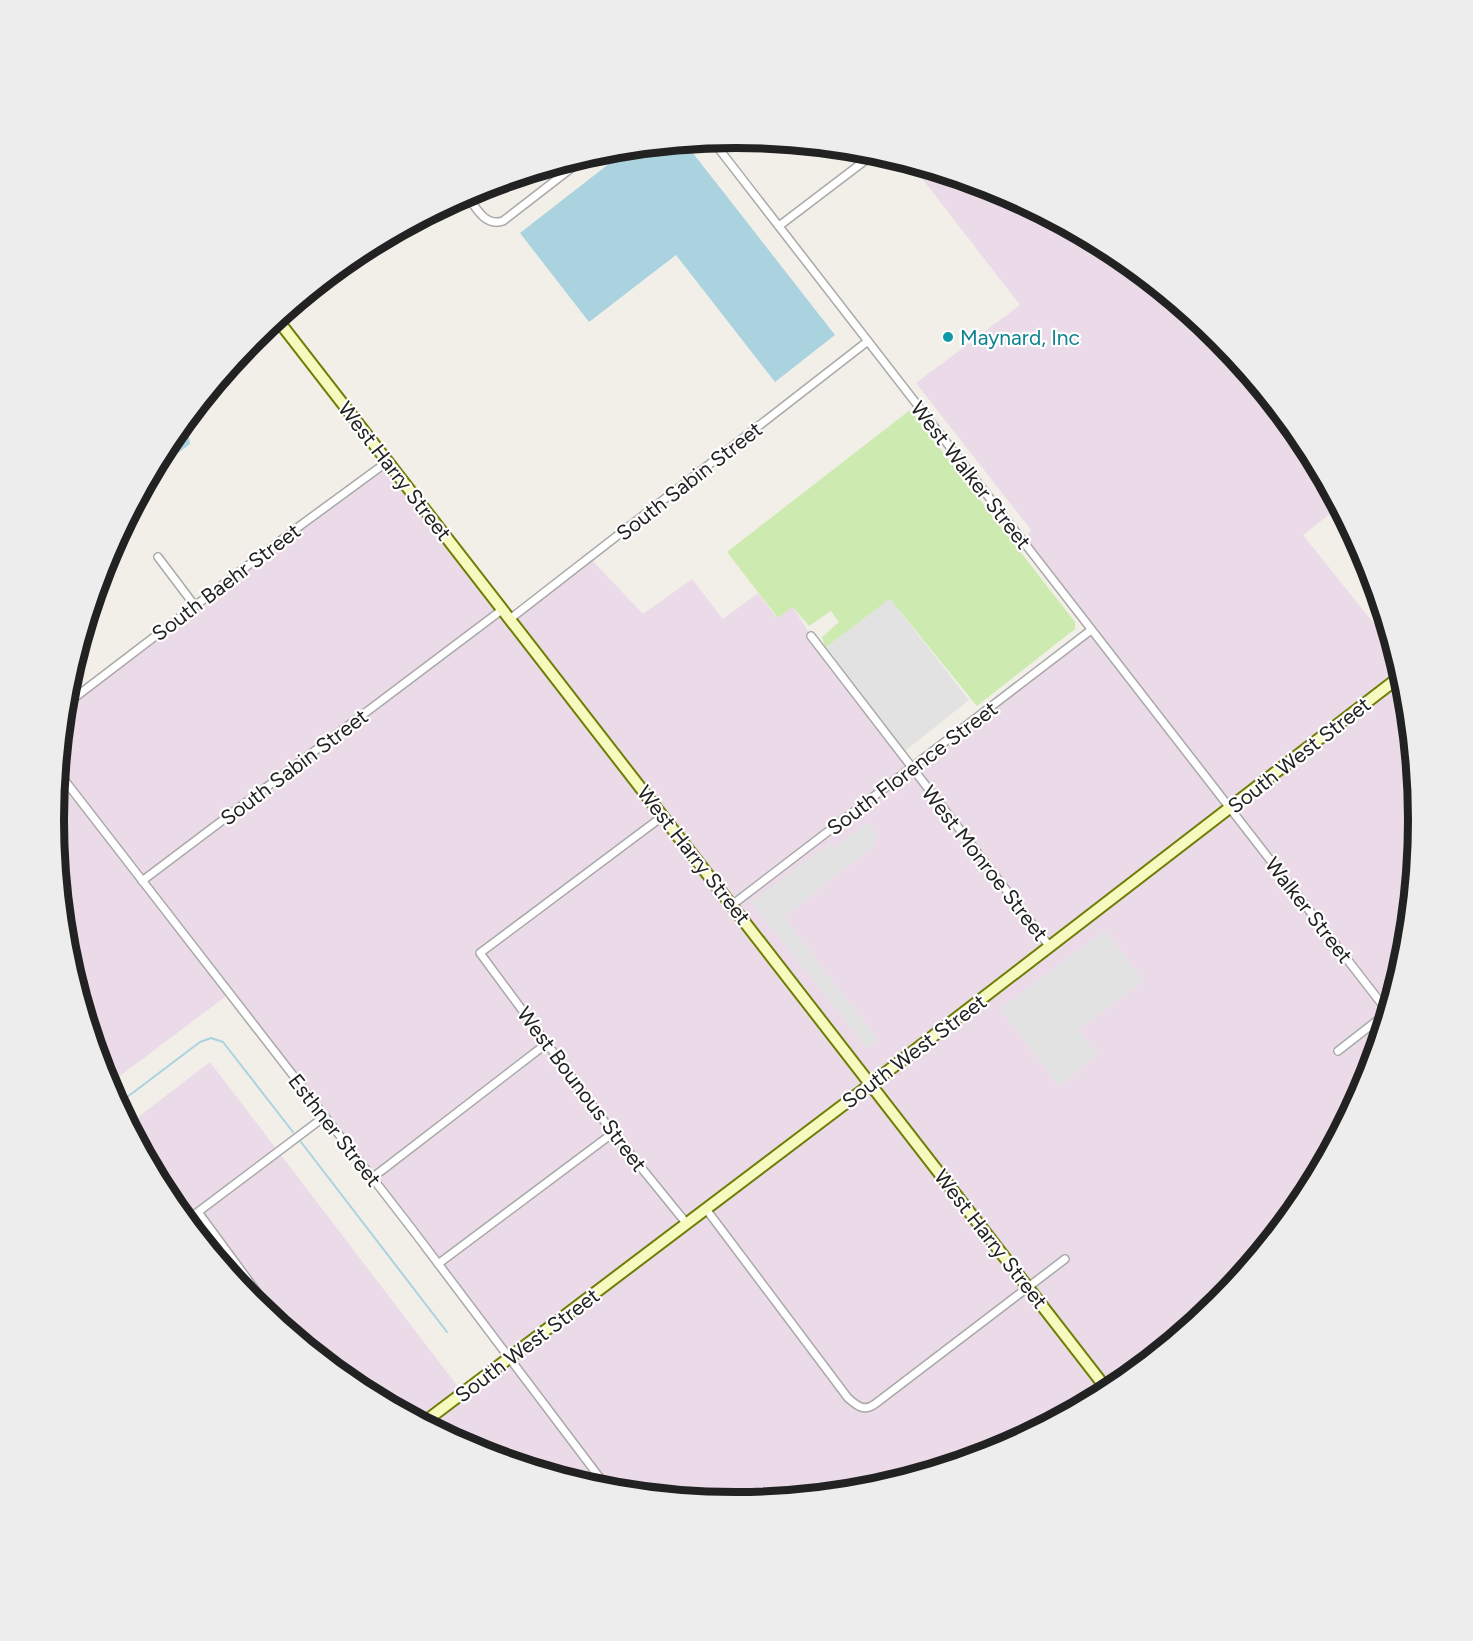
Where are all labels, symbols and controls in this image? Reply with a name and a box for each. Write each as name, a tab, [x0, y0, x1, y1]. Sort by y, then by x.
place label: Maynard, Inc	[960, 325, 1080, 350]
marker: Maynard, Inc	[941, 330, 955, 344]
street label: West Walker Street	[905, 396, 1037, 554]
street label: West Harry Street	[333, 397, 457, 545]
street label: South Sabin Street	[611, 416, 767, 546]
street label: South Baehr Street	[147, 518, 305, 646]
street label: South West Street	[1223, 692, 1375, 818]
street label: South Florence Street	[822, 696, 1002, 840]
street label: South Sabin Street	[215, 703, 373, 831]
street label: West Monroe Street	[917, 780, 1053, 946]
street label: West Harry Street	[632, 781, 756, 929]
street label: Walker Street	[1260, 852, 1358, 968]
street label: South West Street	[837, 989, 991, 1113]
street label: West Bounous Street	[512, 1002, 652, 1176]
street label: Esthner Street	[283, 1069, 387, 1191]
street label: West Harry Street	[929, 1165, 1053, 1313]
street label: South West Street	[450, 1283, 604, 1407]

